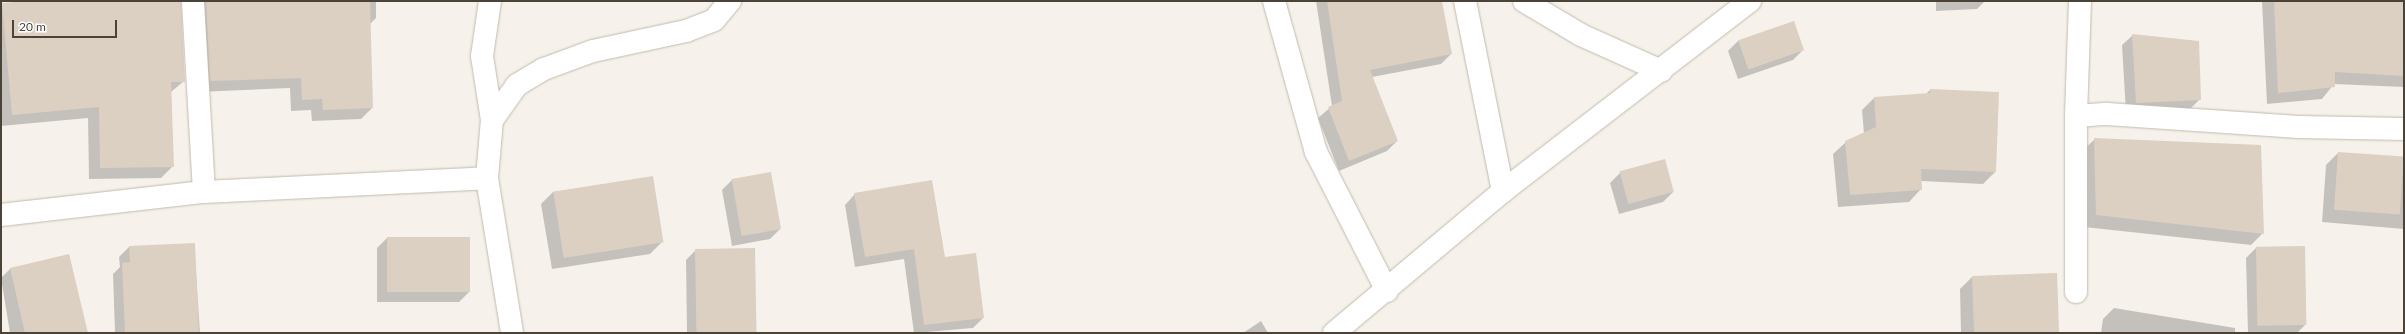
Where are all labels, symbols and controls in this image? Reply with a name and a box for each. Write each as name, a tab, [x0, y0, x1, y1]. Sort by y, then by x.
scale bar	[14, 12, 119, 38]
text: 20 m	[19, 19, 46, 34]

